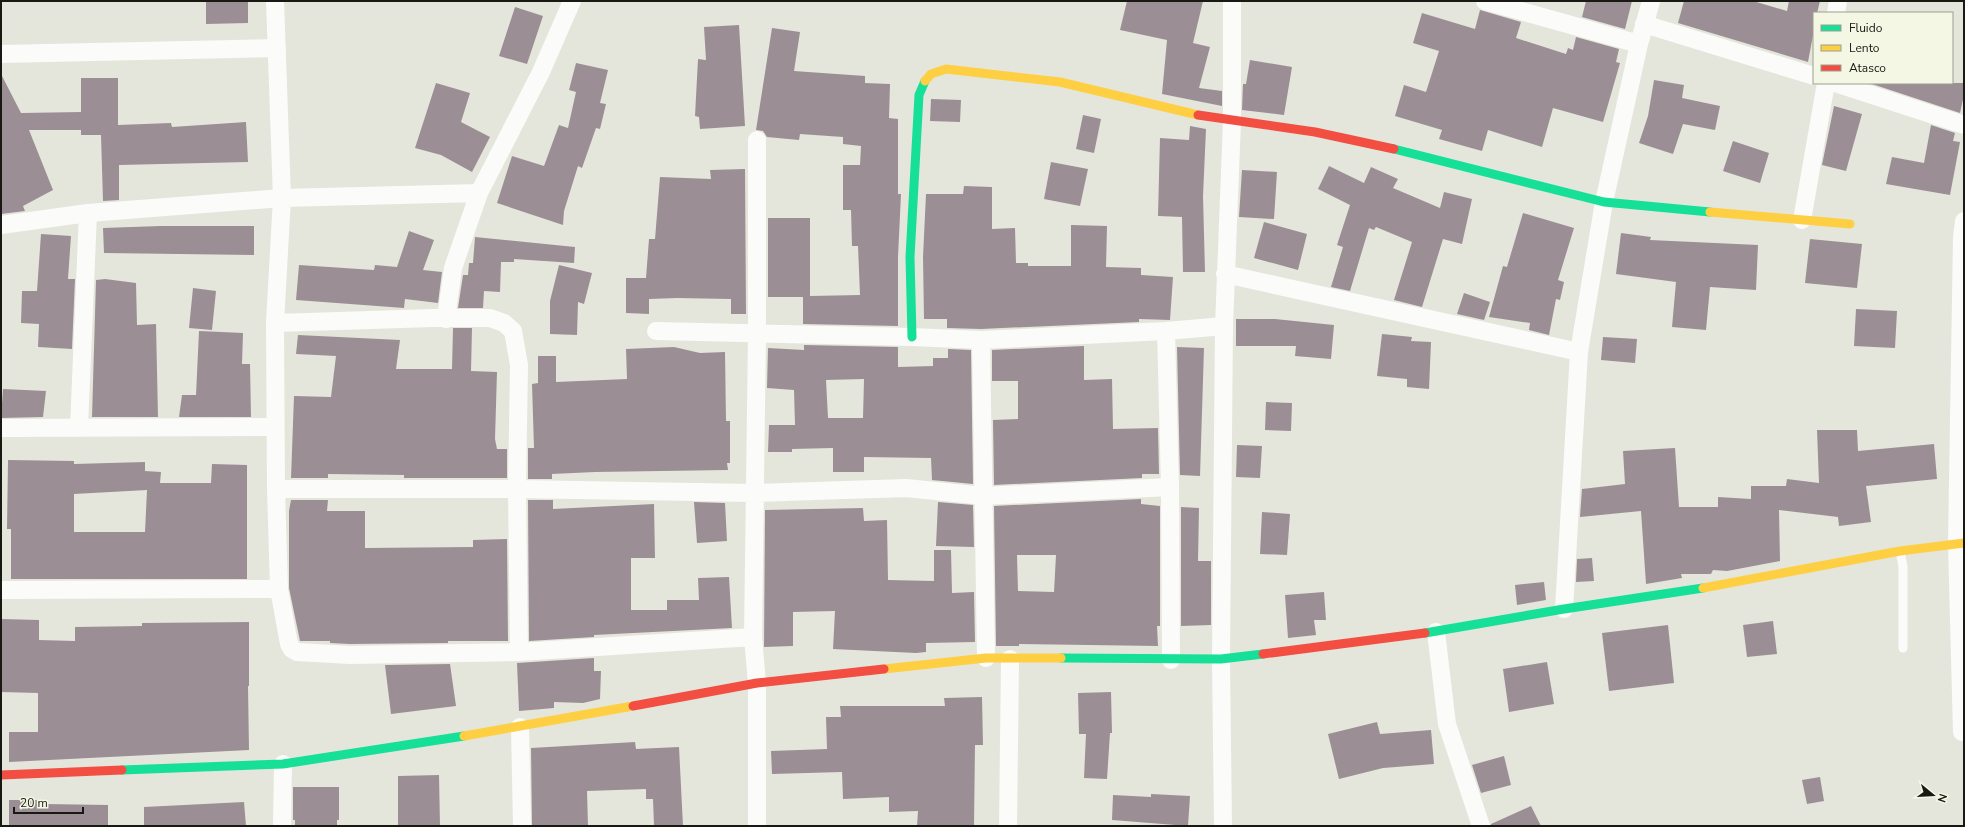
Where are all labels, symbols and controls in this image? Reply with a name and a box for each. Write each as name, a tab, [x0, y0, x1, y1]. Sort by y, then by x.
legend	[1813, 12, 1953, 84]
text: Fluido	[1849, 20, 1883, 36]
text: Lento	[1849, 40, 1880, 56]
text: Atasco	[1849, 60, 1886, 76]
north arrow	[1913, 775, 1953, 815]
scale bar	[14, 789, 83, 815]
text: N	[1934, 792, 1950, 804]
text: 20 m	[20, 795, 48, 811]

